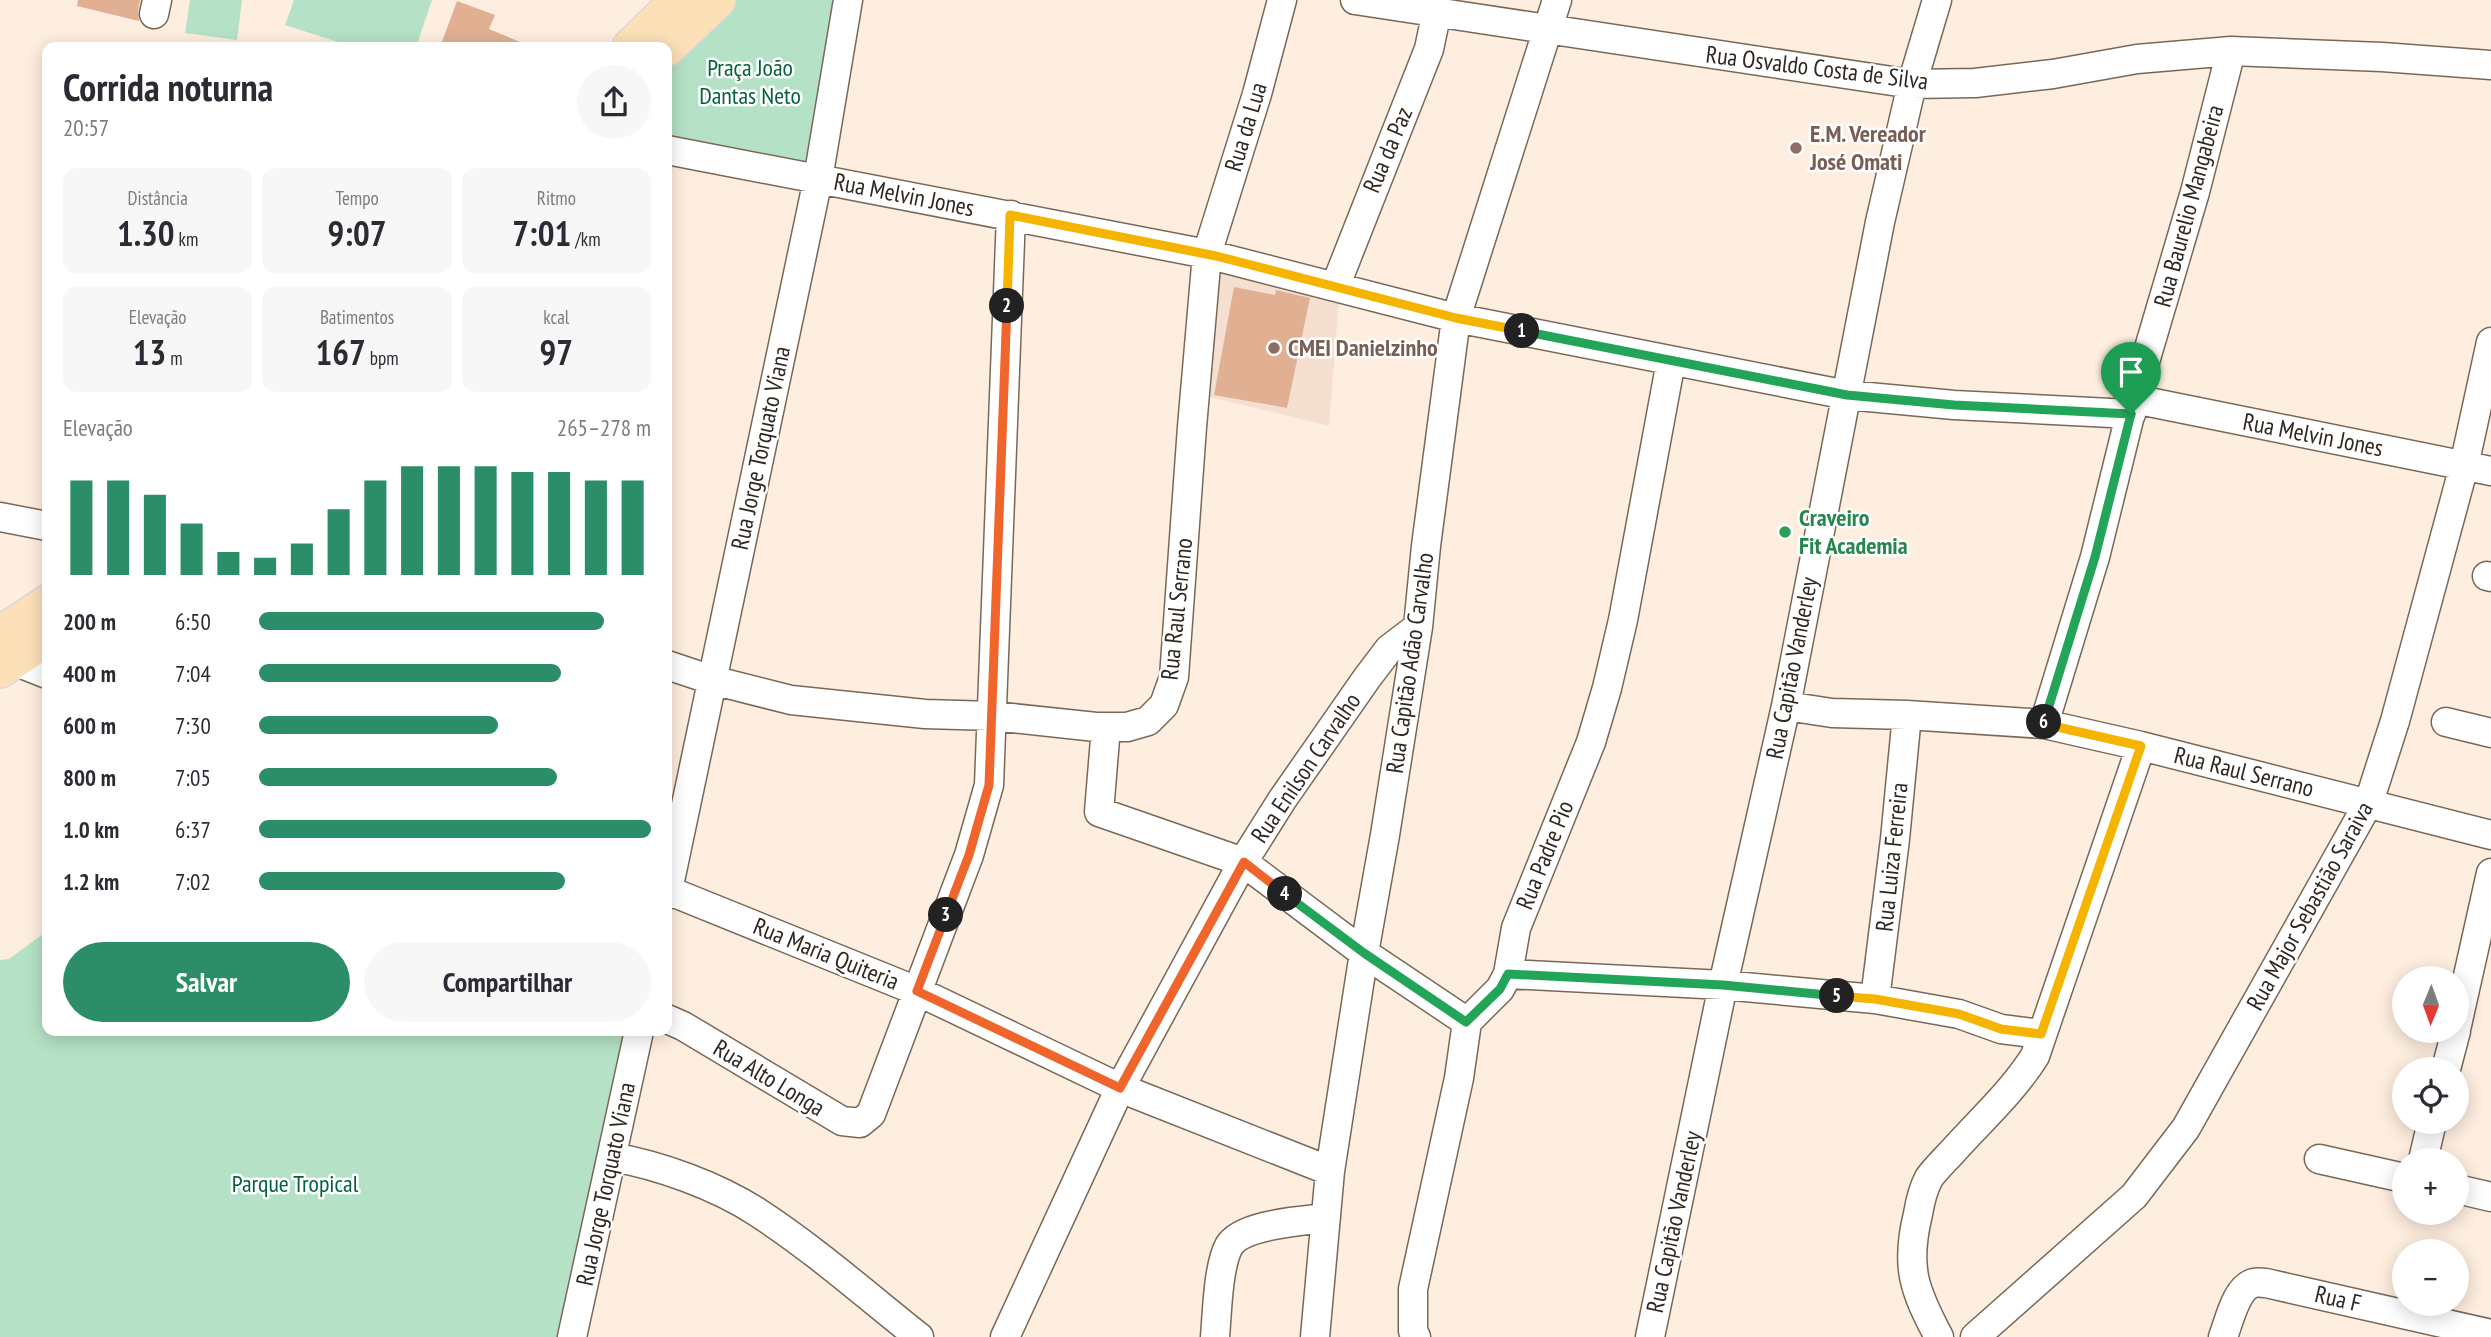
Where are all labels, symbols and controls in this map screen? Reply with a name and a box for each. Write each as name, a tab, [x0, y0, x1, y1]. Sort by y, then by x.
street label: Rua Osvaldo Costa de Silva	[1704, 38, 1930, 97]
park label: Praça João Dantas Neto	[699, 52, 801, 111]
text: Corrida noturna	[63, 62, 273, 111]
button: share	[577, 65, 651, 139]
street label: Rua da Lua	[1217, 79, 1274, 175]
street label: Rua da Paz	[1356, 102, 1419, 197]
street label: Rua Baurelio Mangabeira	[2147, 102, 2230, 310]
text: 20:57	[63, 113, 109, 142]
place label: E.M. Vereador José Omati	[1809, 118, 1927, 177]
marker: E.M. Vereador José Omati	[1788, 140, 1804, 156]
street label: Rua Melvin Jones	[831, 166, 977, 223]
text: Distância	[128, 186, 188, 210]
text: Tempo	[335, 186, 379, 210]
text: Ritmo	[537, 186, 576, 210]
text: 1.30	[117, 210, 175, 256]
text: 9:07	[328, 210, 386, 256]
text: 7:01	[512, 210, 571, 256]
text: km	[175, 227, 198, 251]
text: /km	[571, 227, 601, 251]
pin: 2	[990, 288, 1024, 324]
text: 2	[1002, 293, 1011, 317]
text: Elevação	[129, 305, 186, 329]
text: Batimentos	[320, 305, 394, 329]
text: kcal	[543, 305, 569, 329]
pin: 1	[1504, 314, 1540, 348]
text: 1	[1517, 318, 1526, 342]
text: 13	[133, 329, 166, 375]
text: 167	[315, 329, 366, 375]
text: 97	[540, 329, 573, 375]
place label: CMEI Danielzinho	[1288, 332, 1438, 363]
marker: CMEI Danielzinho	[1266, 340, 1282, 356]
pin	[2101, 342, 2161, 414]
street label: Rua Jorge Torquato Viana	[724, 343, 797, 552]
text: m	[166, 346, 183, 370]
text: bpm	[366, 346, 399, 370]
icon: arrive	[2112, 353, 2150, 391]
street label: Rua Melvin Jones	[2240, 406, 2386, 463]
text: Elevação	[63, 413, 133, 442]
text: 265–278 m	[557, 413, 651, 442]
place label: Craveiro Fit Academia	[1799, 502, 1908, 561]
marker: Craveiro Fit Academia	[1777, 524, 1793, 540]
street label: Rua Raul Serrano	[1154, 536, 1199, 682]
street label: Rua Capitão Adão Carvalho	[1379, 551, 1440, 775]
street label: Rua Capitão Vanderley	[1759, 574, 1824, 762]
text: 200 m	[63, 607, 116, 636]
text: 6:50	[175, 607, 211, 636]
text: 400 m	[63, 659, 116, 688]
text: 7:04	[175, 659, 211, 688]
street label: Rua Enilson Carvalho	[1244, 687, 1367, 849]
pin: 6	[2026, 704, 2062, 740]
text: 6	[2039, 709, 2048, 733]
text: 600 m	[63, 711, 116, 740]
text: 7:30	[175, 711, 211, 740]
street label: Rua Raul Serrano	[2171, 739, 2317, 804]
text: 800 m	[63, 763, 116, 792]
text: 7:05	[175, 763, 211, 792]
street label: Rua Luiza Ferreira	[1868, 781, 1915, 933]
street label: Rua Padre Pio	[1509, 796, 1580, 914]
street label: Rua Major Sebastião Saraiva	[2239, 796, 2380, 1016]
text: 1.0 km	[63, 815, 119, 844]
text: 6:37	[175, 815, 211, 844]
text: 1.2 km	[63, 867, 119, 896]
text: 7:02	[175, 867, 211, 896]
pin: 4	[1268, 876, 1302, 912]
text: 4	[1280, 881, 1289, 905]
pin: 3	[928, 898, 964, 932]
text: 3	[941, 902, 950, 926]
street label: Rua Maria Quiteria	[749, 910, 904, 997]
button: Salvar	[63, 942, 350, 1022]
button: Compartilhar	[364, 942, 651, 1022]
north arrow	[2392, 966, 2469, 1043]
map controls	[2392, 966, 2469, 1316]
pin: 5	[1820, 978, 1854, 1014]
text: 5	[1832, 983, 1841, 1007]
street label: Rua Alto Longa	[708, 1032, 831, 1123]
button: locate	[2392, 1057, 2469, 1134]
street label: Rua Jorge Torquato Viana	[569, 1079, 642, 1288]
street label: Rua Capitão Vanderley	[1639, 1128, 1708, 1316]
button: +	[2392, 1148, 2469, 1225]
park label: Parque Tropical	[232, 1168, 359, 1199]
button: −	[2392, 1239, 2469, 1316]
street label: Rua F	[2312, 1278, 2364, 1319]

